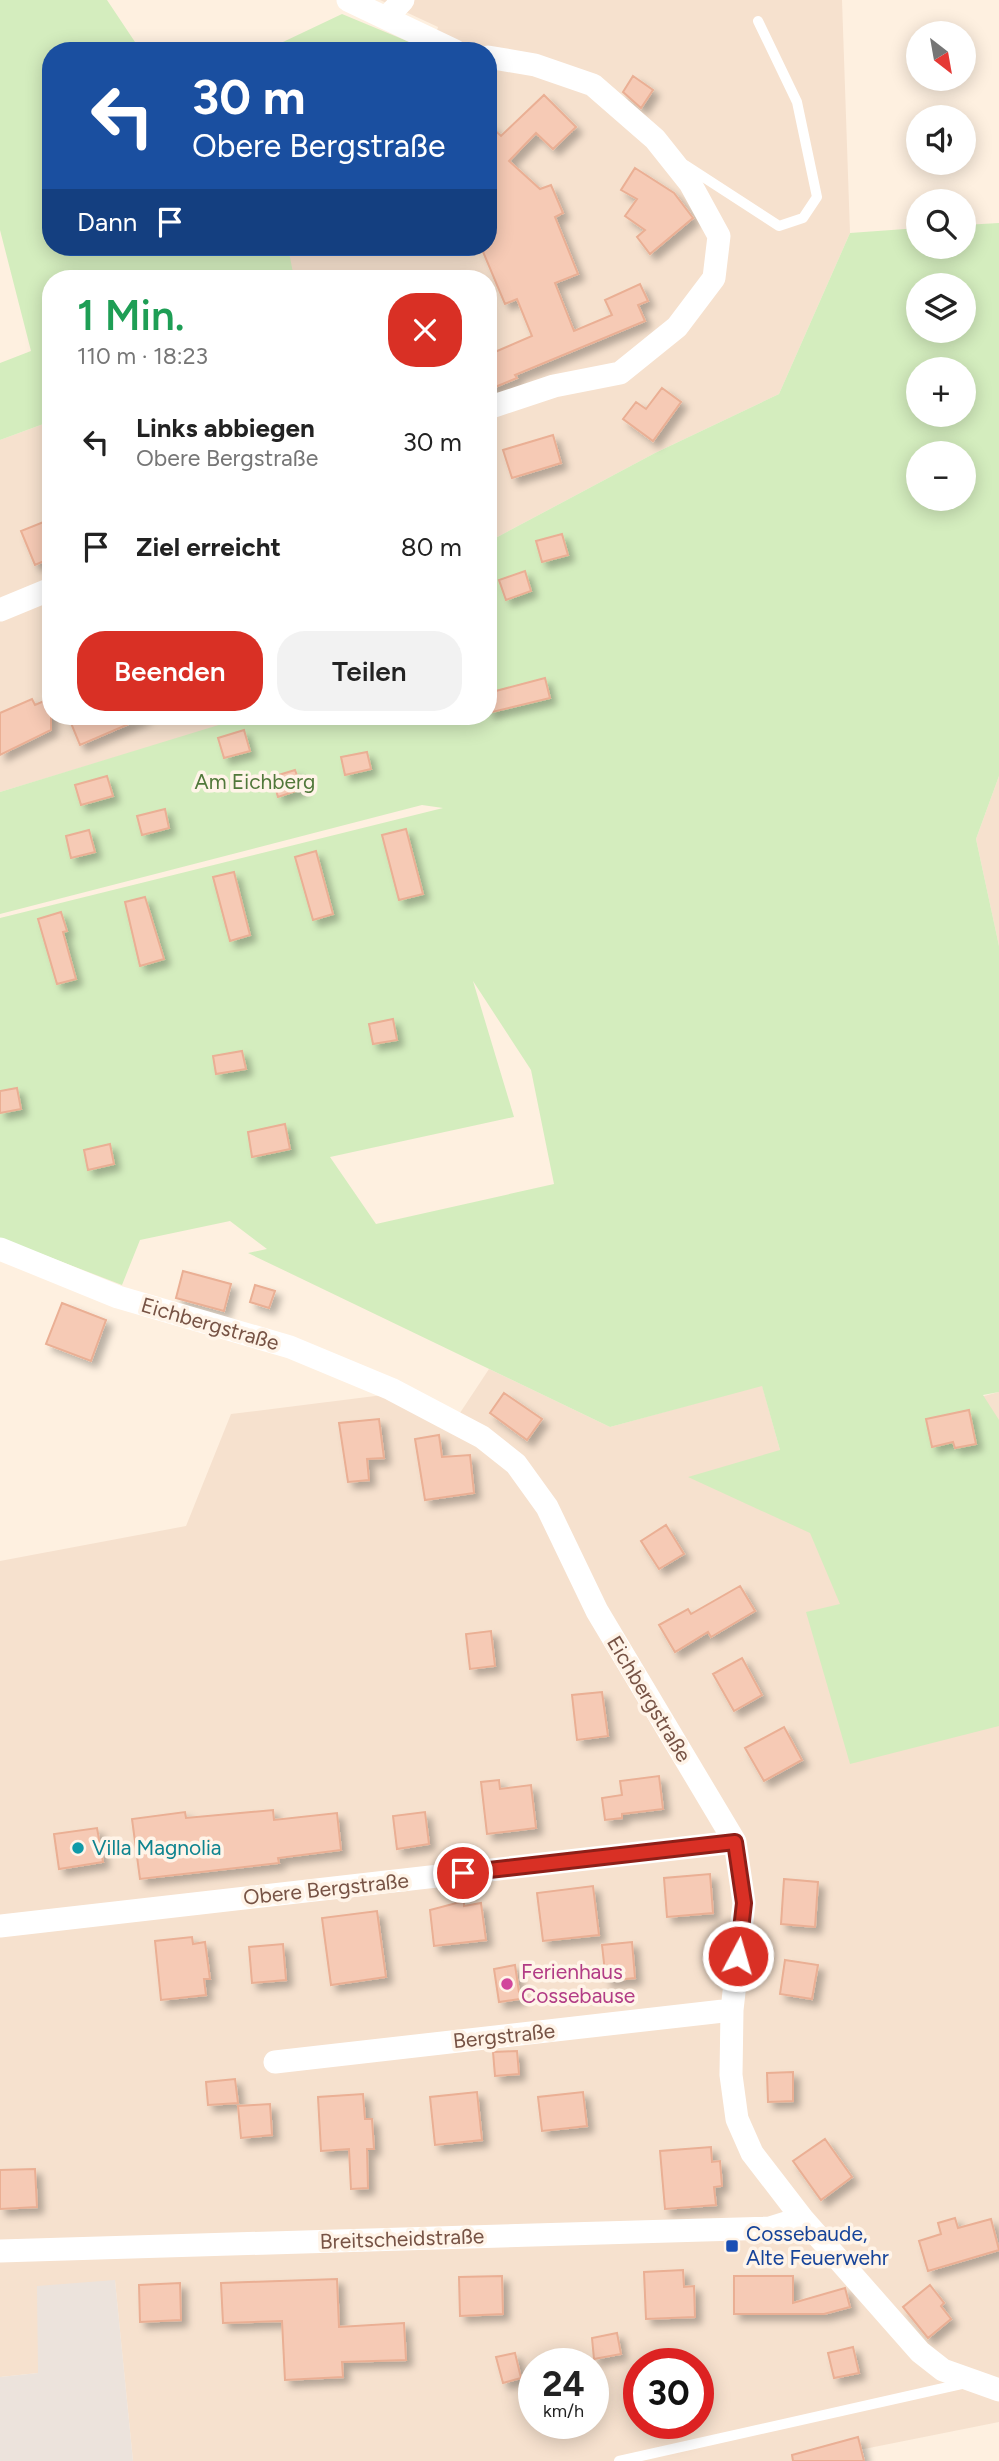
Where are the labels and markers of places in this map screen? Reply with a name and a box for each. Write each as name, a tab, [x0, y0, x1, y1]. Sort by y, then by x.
place label: Villa Magnolia	[92, 1835, 221, 1860]
marker: Villa Magnolia	[70, 1840, 86, 1856]
pin	[433, 1843, 493, 1903]
place label: Ferienhaus Cossebause	[521, 1959, 635, 2008]
marker: Ferienhaus Cossebause	[499, 1976, 515, 1992]
place label: Cossebaude, Alte Feuerwehr	[746, 2221, 889, 2270]
marker: Cossebaude, Alte Feuerwehr	[724, 2238, 740, 2254]

